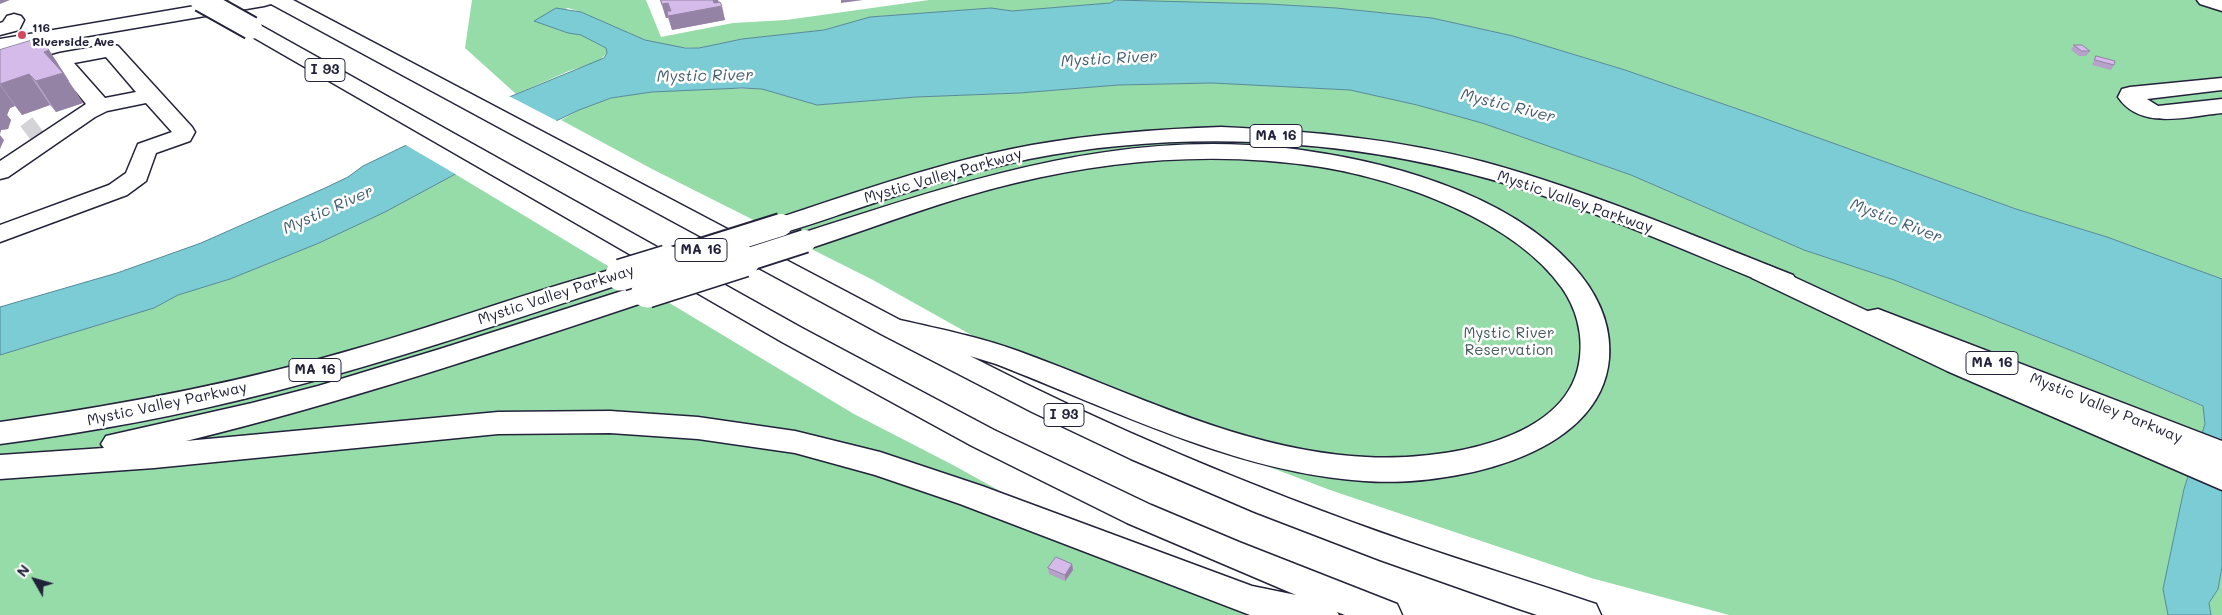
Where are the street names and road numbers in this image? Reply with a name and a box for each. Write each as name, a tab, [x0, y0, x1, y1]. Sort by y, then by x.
road number: I 93	[305, 58, 345, 82]
road number: MA 16	[1250, 124, 1302, 148]
street label: Mystic Valley Parkway	[862, 145, 1024, 207]
street label: Mystic Valley Parkway	[1495, 167, 1655, 237]
road number: MA 16	[675, 238, 727, 262]
street label: Mystic Valley Parkway	[476, 261, 636, 329]
road number: MA 16	[1966, 352, 2018, 374]
road number: MA 16	[289, 358, 341, 382]
street label: Mystic Valley Parkway	[2027, 369, 2185, 447]
street label: Mystic Valley Parkway	[85, 378, 249, 430]
road number: I 93	[1044, 404, 1084, 426]

